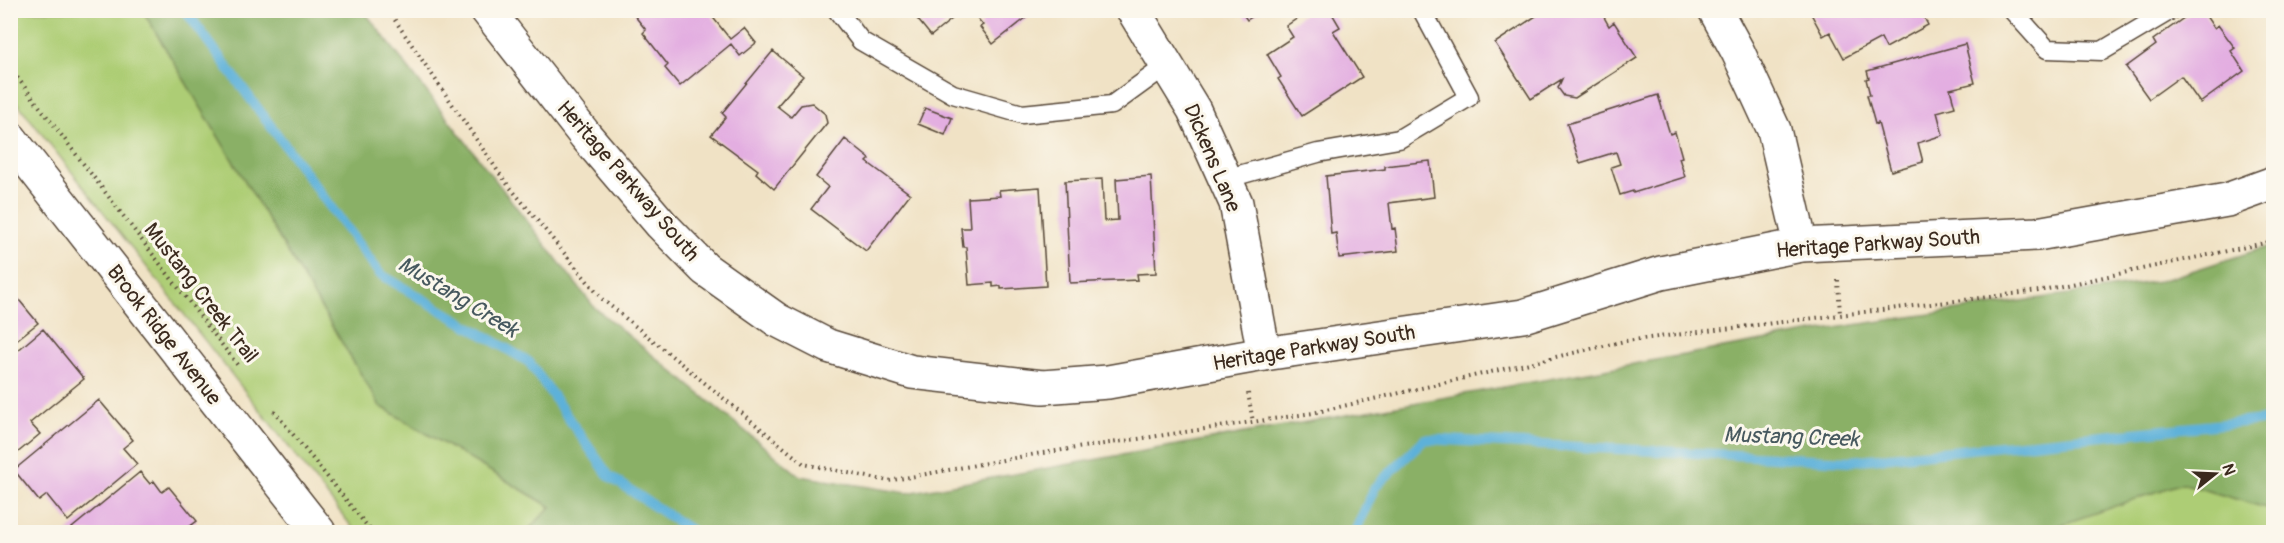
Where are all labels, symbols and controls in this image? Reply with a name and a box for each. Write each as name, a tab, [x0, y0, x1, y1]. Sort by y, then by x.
street label: Heritage Parkway South	[551, 95, 705, 267]
street label: Dickens Lane	[1177, 100, 1247, 217]
street label: Mustang Creek Trail	[138, 217, 264, 369]
street label: Heritage Parkway South	[1775, 223, 1981, 265]
water label: Mustang Creek	[393, 250, 525, 345]
street label: Brook Ridge Avenue	[101, 259, 228, 411]
street label: Heritage Parkway South	[1211, 319, 1417, 377]
water label: Mustang Creek	[1723, 421, 1861, 453]
north arrow	[2185, 444, 2245, 504]
text: N	[2217, 461, 2240, 478]

